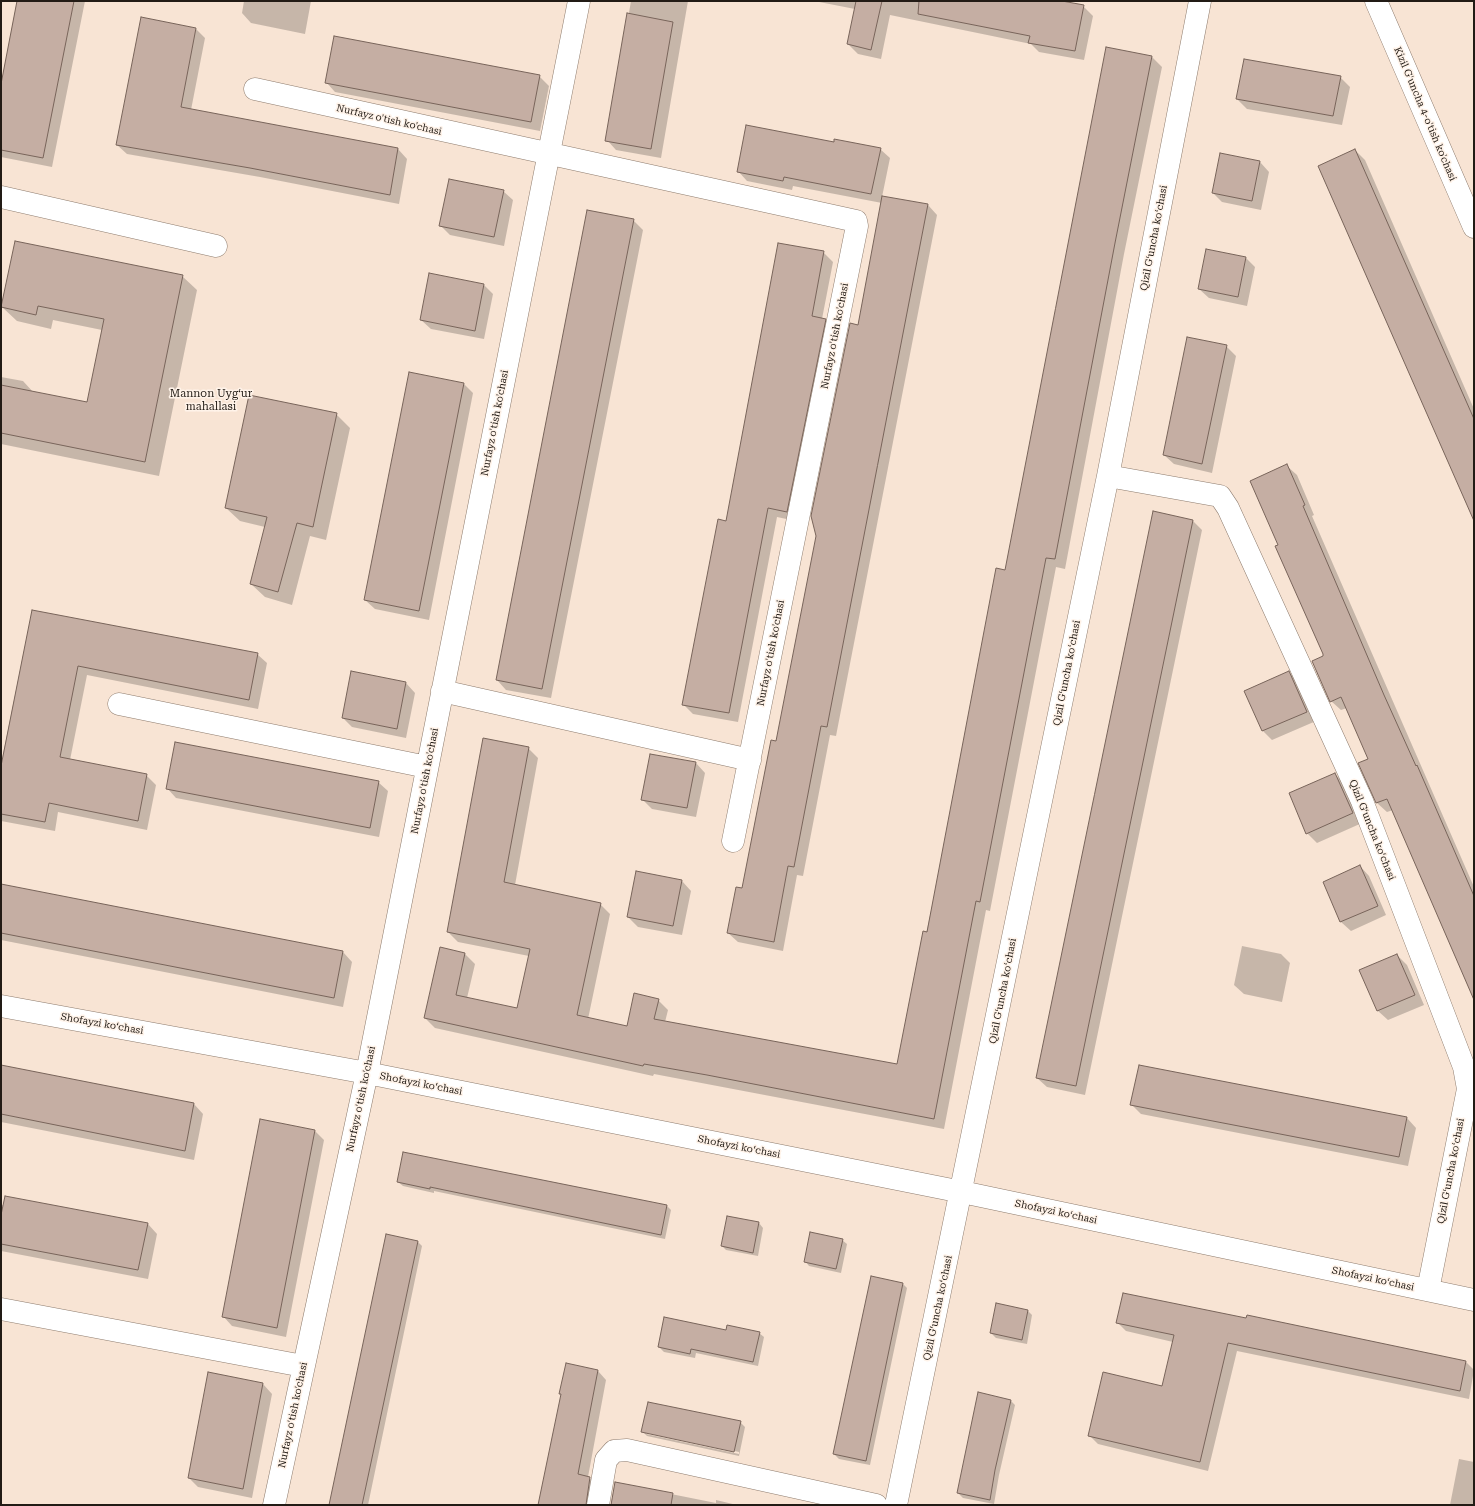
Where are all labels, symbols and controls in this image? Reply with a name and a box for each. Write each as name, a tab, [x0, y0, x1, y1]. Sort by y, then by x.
street label: Kizil G'uncha 4-o'tish ko'chasi	[1391, 45, 1459, 183]
street label: Nurfayz o'tish ko'chasi	[335, 102, 443, 138]
street label: Qizil Gʻuncha koʻchasi	[1138, 184, 1170, 292]
street label: Nurfayz o'tish ko'chasi	[819, 282, 851, 390]
street label: Nurfayz o'tish ko'chasi	[479, 369, 511, 477]
district label: Mannon Uygʻur mahallasi	[170, 387, 252, 413]
street label: Nurfayz o'tish ko'chasi	[755, 599, 787, 707]
street label: Qizil Gʻuncha koʻchasi	[1051, 619, 1083, 727]
street label: Nurfayz o'tish ko'chasi	[409, 727, 441, 835]
street label: Qizil Gʻuncha koʻchasi	[1346, 778, 1398, 882]
street label: Qizil Gʻuncha koʻchasi	[987, 937, 1019, 1045]
street label: Shofayzi koʻchasi	[60, 1011, 144, 1037]
street label: Nurfayz o'tish ko'chasi	[344, 1045, 378, 1153]
street label: Shofayzi koʻchasi	[379, 1070, 463, 1098]
street label: Qizil Gʻuncha koʻchasi	[1435, 1117, 1467, 1225]
street label: Shofayzi koʻchasi	[697, 1133, 781, 1161]
street label: Shofayzi koʻchasi	[1014, 1197, 1098, 1227]
street label: Qizil Gʻuncha koʻchasi	[921, 1254, 955, 1362]
street label: Shofayzi koʻchasi	[1331, 1264, 1415, 1294]
street label: Nurfayz o'tish ko'chasi	[276, 1361, 310, 1469]

